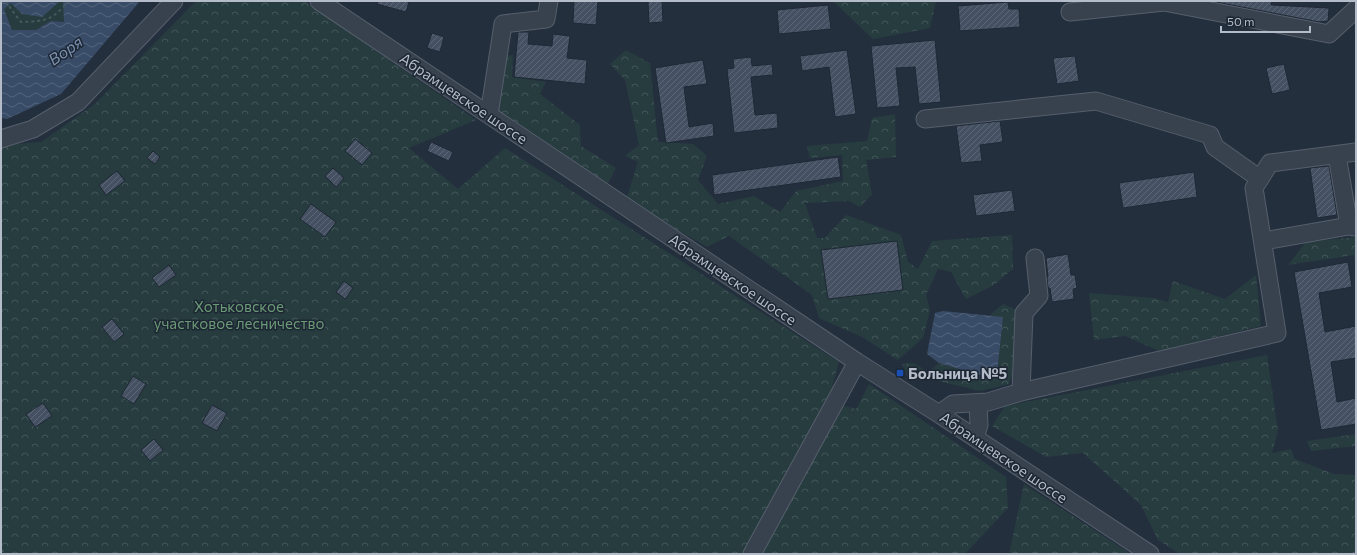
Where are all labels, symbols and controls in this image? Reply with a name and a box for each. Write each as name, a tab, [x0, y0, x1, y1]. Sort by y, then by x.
scale bar	[1221, 8, 1310, 34]
text: 50 m	[1227, 14, 1255, 28]
water label: Воря	[44, 31, 86, 69]
street label: Абрамцевское шоссе	[397, 49, 531, 147]
street label: Абрамцевское шоссе	[666, 230, 800, 328]
park label: Хотьковское участковое лесничество	[154, 297, 324, 332]
place label: Больница №5	[908, 364, 1008, 382]
marker: Больница №5	[895, 368, 905, 378]
street label: Абрамцевское шоссе	[937, 408, 1071, 506]

